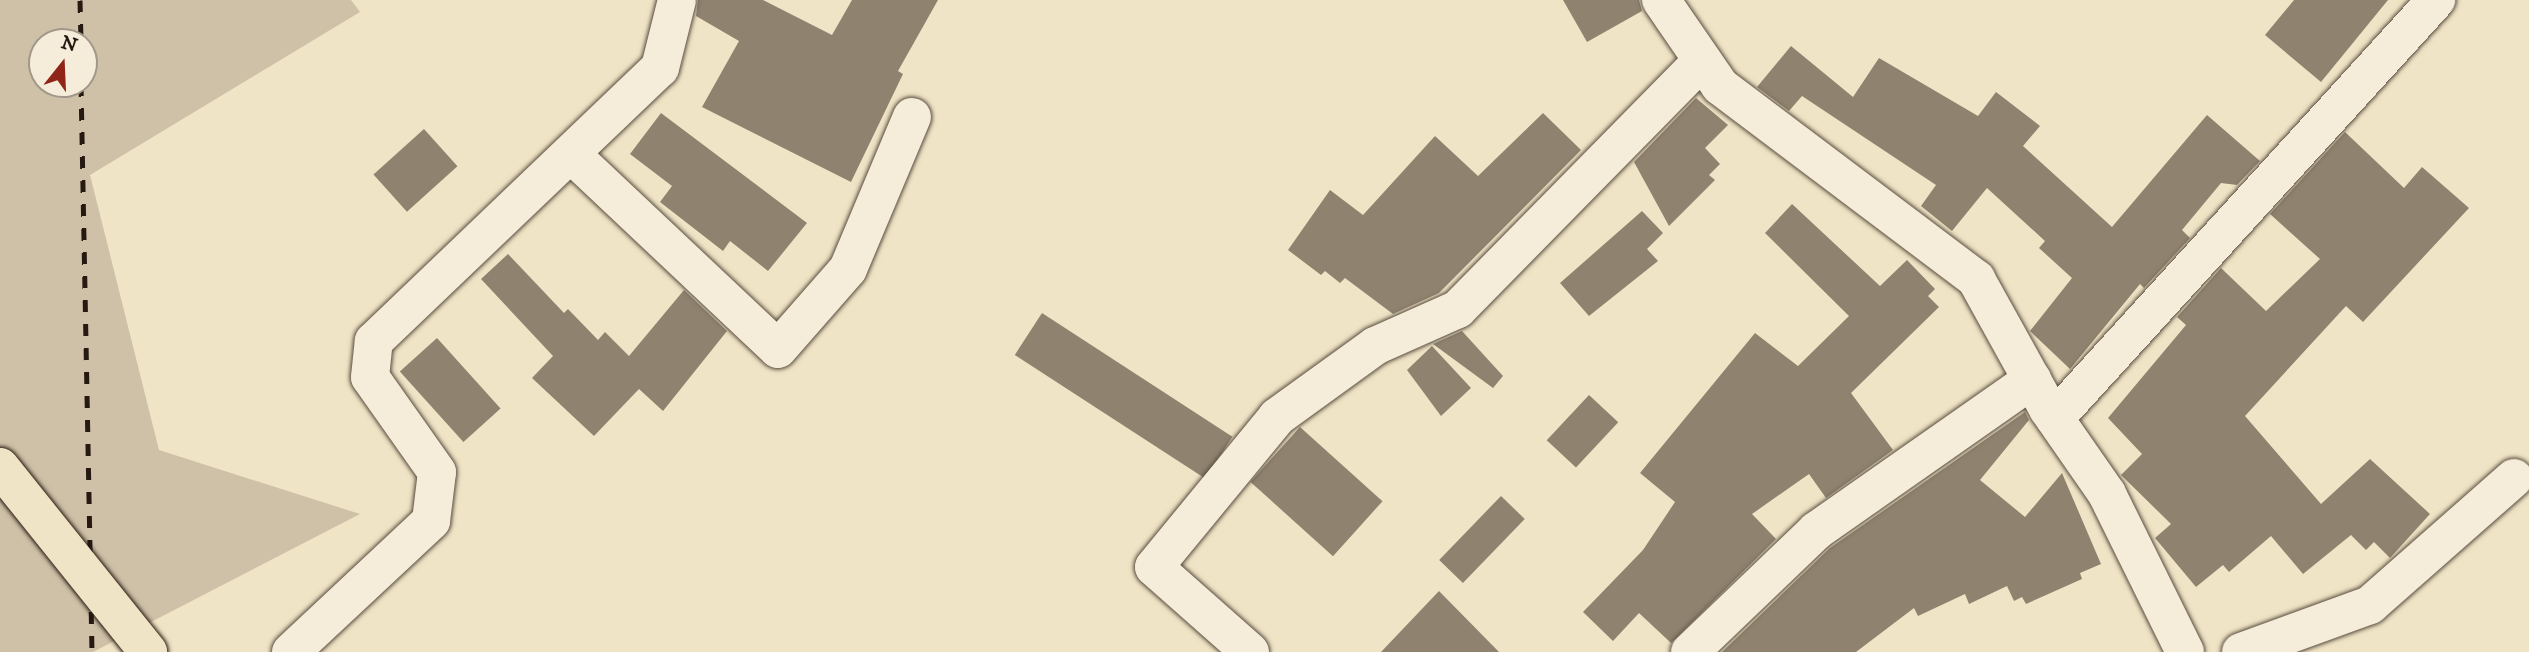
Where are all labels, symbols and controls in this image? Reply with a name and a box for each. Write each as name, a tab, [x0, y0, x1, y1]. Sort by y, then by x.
north arrow	[28, 28, 98, 98]
text: N	[58, 31, 80, 58]

